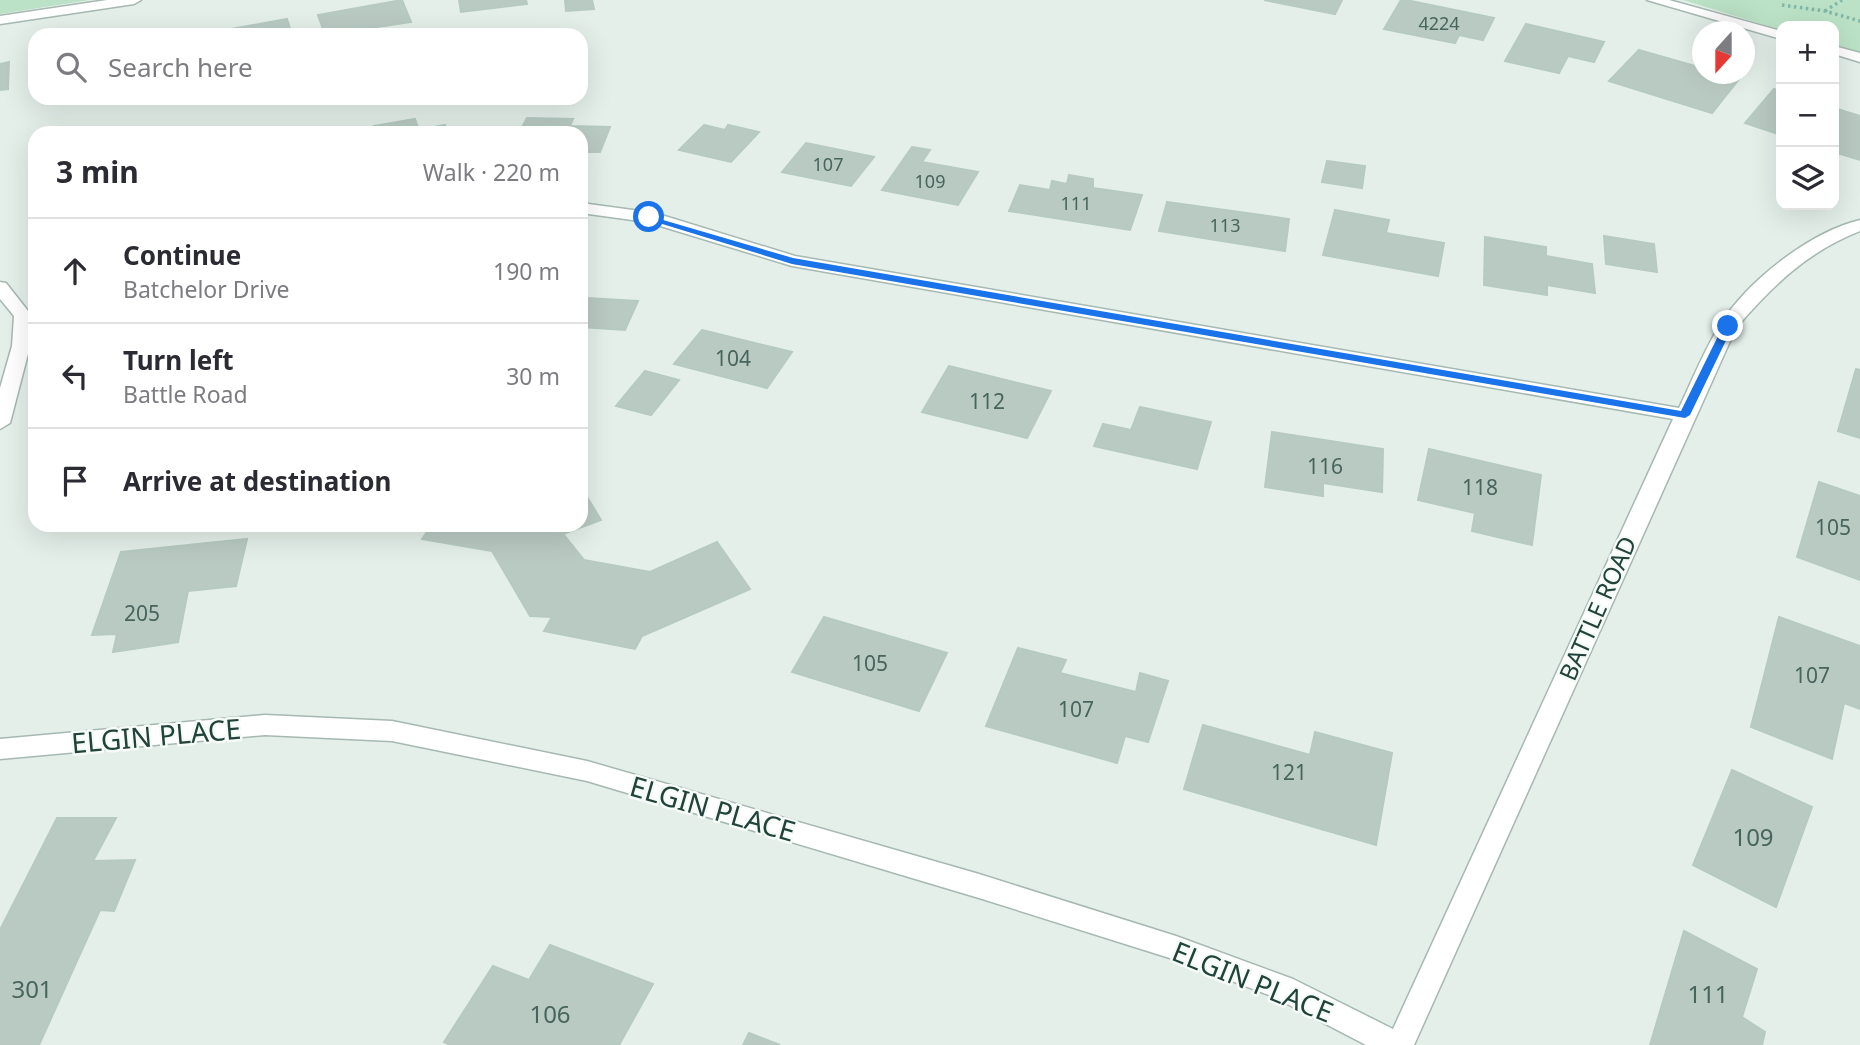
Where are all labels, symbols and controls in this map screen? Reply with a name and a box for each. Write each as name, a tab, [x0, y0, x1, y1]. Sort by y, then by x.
house number: 4224	[1418, 11, 1460, 35]
north arrow	[1692, 21, 1755, 84]
map controls	[1776, 21, 1839, 210]
button: +	[1776, 21, 1839, 84]
search box	[28, 28, 588, 105]
icon: search	[52, 48, 90, 86]
text: Search here	[108, 49, 253, 85]
button: −	[1776, 84, 1839, 147]
button: layers	[1776, 147, 1839, 210]
text: 3 min	[56, 151, 139, 192]
house number: 107	[813, 152, 843, 176]
text: Walk · 220 m	[423, 156, 560, 188]
house number: 109	[915, 169, 945, 193]
house number: 111	[1061, 191, 1091, 215]
route start	[633, 201, 664, 232]
house number: 113	[1210, 213, 1240, 237]
text: Continue	[123, 237, 241, 273]
icon: ahead	[56, 252, 94, 290]
text: 190 m	[493, 255, 560, 287]
text: Batchelor Drive	[123, 273, 290, 305]
route end	[1712, 310, 1743, 341]
text: Turn left	[123, 342, 234, 378]
house number: 104	[715, 344, 751, 372]
icon: left	[56, 357, 94, 395]
text: 30 m	[506, 360, 560, 392]
text: Battle Road	[123, 378, 248, 410]
house number: 112	[969, 387, 1005, 415]
house number: 116	[1307, 452, 1343, 480]
icon: arrive	[56, 462, 94, 500]
text: Arrive at destination	[123, 463, 392, 499]
house number: 118	[1462, 473, 1498, 501]
house number: 105	[1815, 513, 1851, 541]
street label: BATTLE ROAD	[1550, 531, 1644, 685]
house number: 205	[124, 599, 160, 627]
house number: 105	[852, 649, 888, 677]
house number: 107	[1794, 661, 1830, 689]
house number: 107	[1058, 695, 1094, 723]
street label: ELGIN PLACE	[70, 709, 242, 761]
house number: 121	[1271, 758, 1307, 786]
street label: ELGIN PLACE	[626, 766, 800, 850]
house number: 109	[1732, 820, 1774, 853]
street label: ELGIN PLACE	[1167, 931, 1339, 1031]
house number: 301	[11, 972, 53, 1005]
house number: 111	[1687, 977, 1729, 1010]
house number: 106	[529, 997, 571, 1030]

